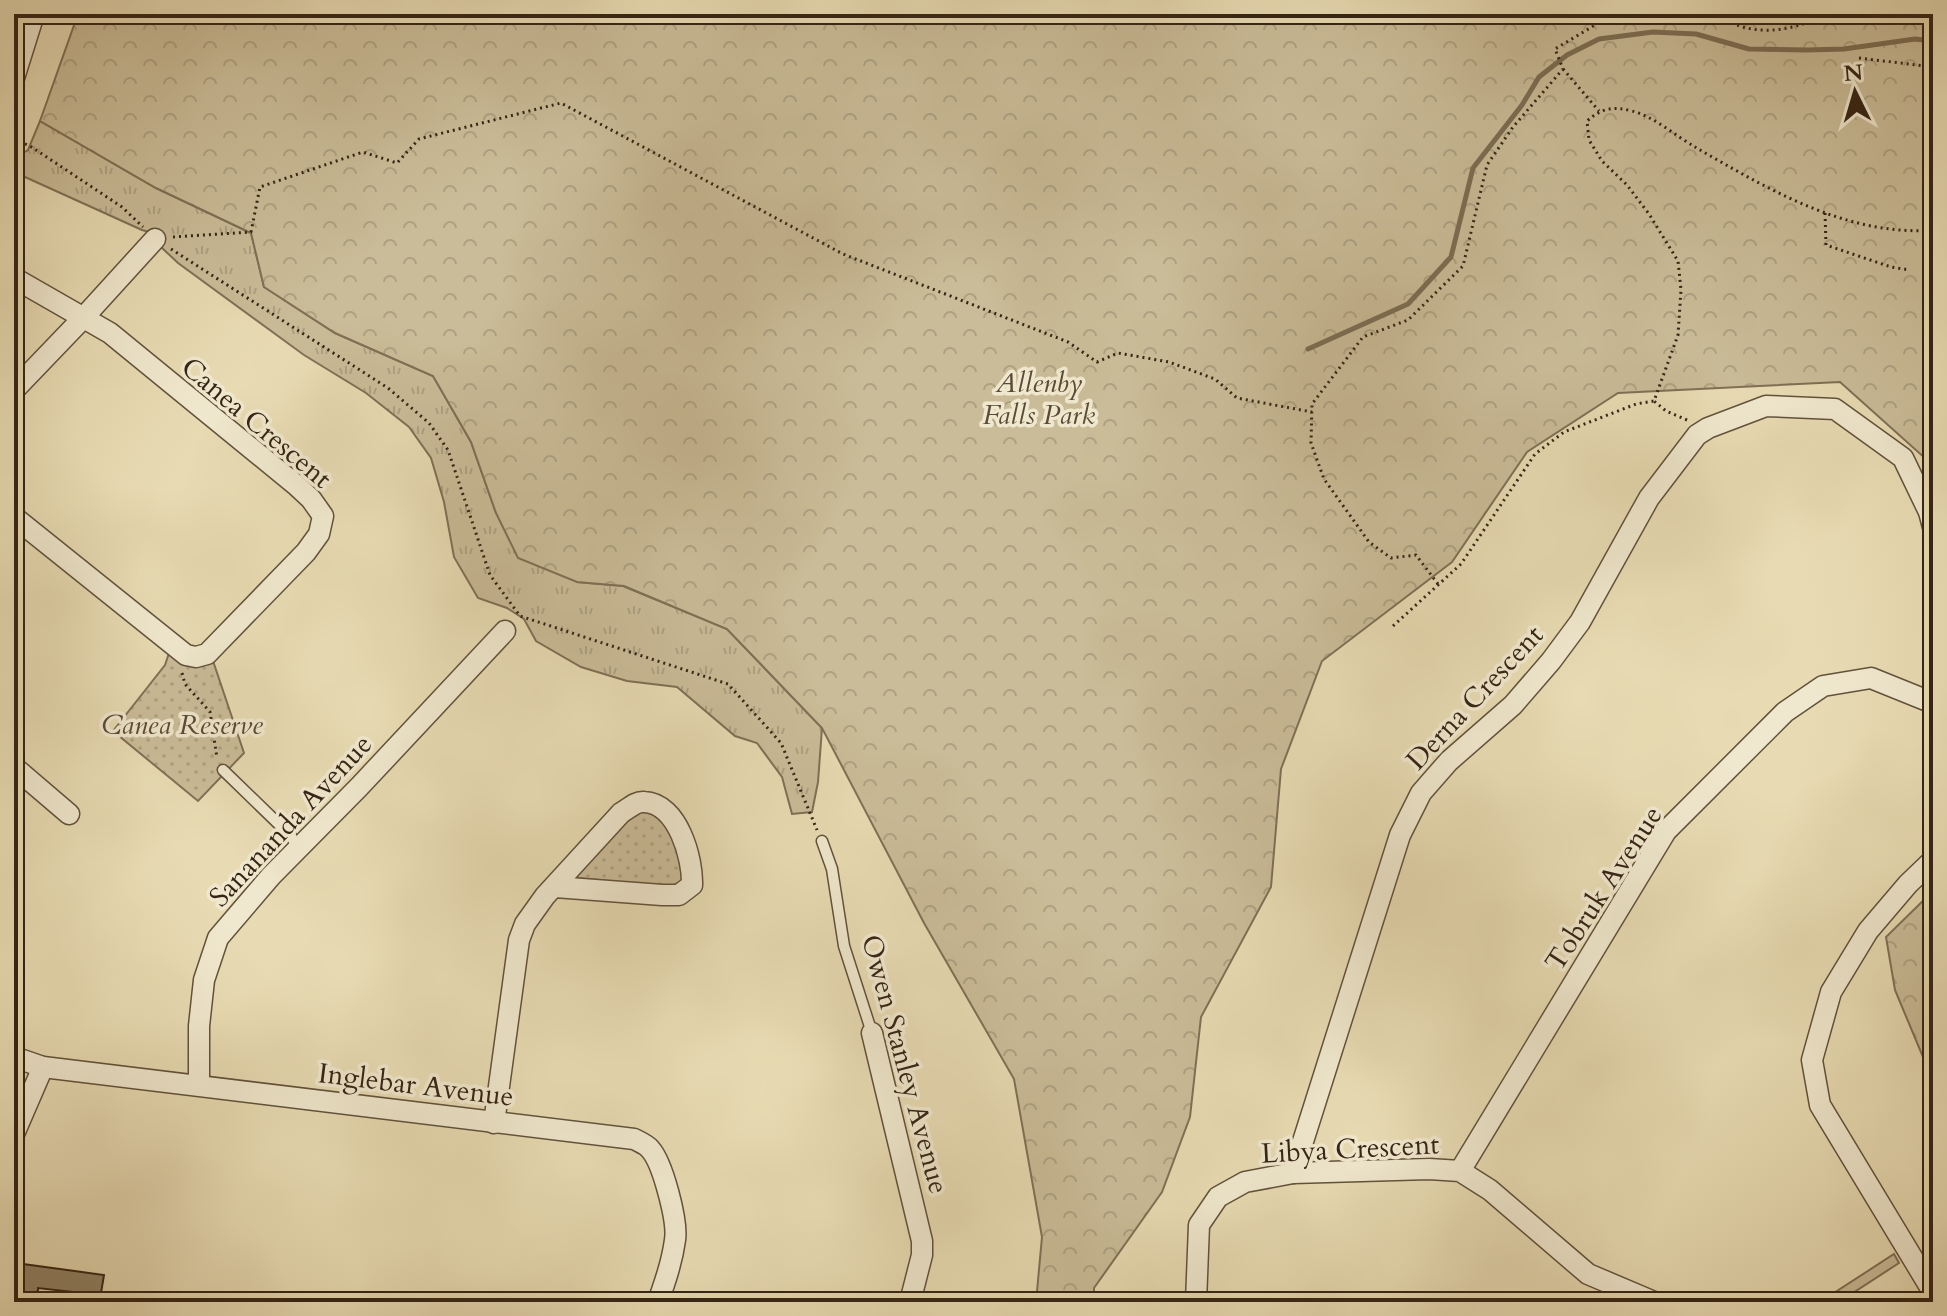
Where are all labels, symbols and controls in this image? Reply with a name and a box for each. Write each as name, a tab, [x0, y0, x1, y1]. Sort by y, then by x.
north arrow	[1815, 52, 1895, 132]
text: N	[1843, 57, 1864, 89]
street label: Canea Crescent	[173, 349, 340, 497]
park label: Allenby Falls Park	[983, 364, 1095, 434]
street label: Derna Crescent	[1398, 617, 1552, 778]
park label: Canea Reserve	[101, 706, 263, 744]
street label: Sanananda Avenue	[201, 726, 381, 915]
street label: Tobruk Avenue	[1536, 799, 1671, 978]
street label: Owen Stanley Avenue	[852, 931, 958, 1198]
street label: Inglebar Avenue	[316, 1054, 516, 1116]
street label: Libya Crescent	[1260, 1125, 1440, 1173]

